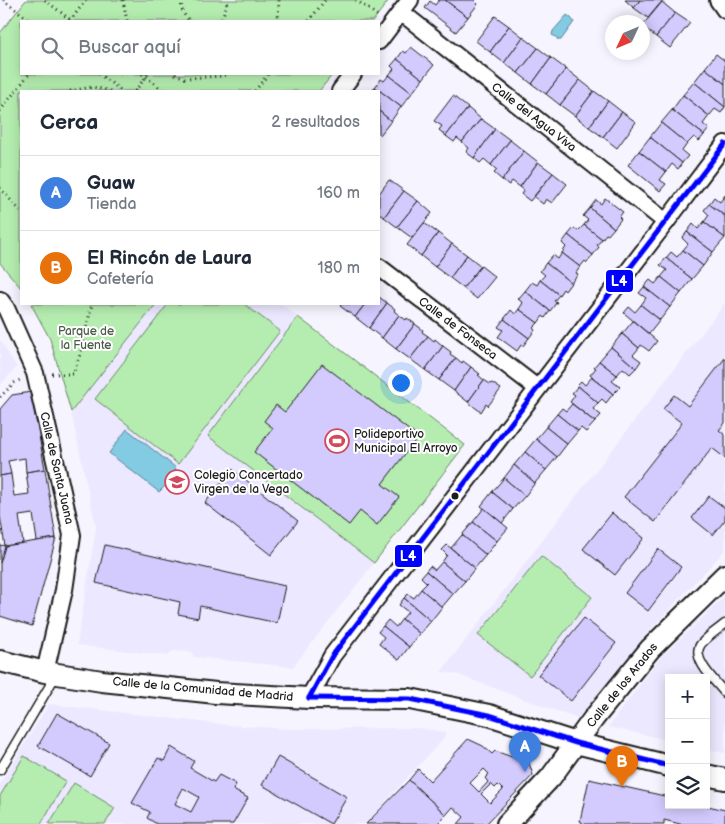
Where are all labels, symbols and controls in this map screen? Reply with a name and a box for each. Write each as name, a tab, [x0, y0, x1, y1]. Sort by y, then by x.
north arrow	[605, 15, 650, 60]
search box	[20, 20, 380, 75]
icon: search	[38, 34, 66, 62]
text: Buscar aquí	[78, 36, 181, 59]
street label: Calle del Agua Viva	[488, 80, 579, 155]
text: Cerca	[40, 110, 98, 135]
text: 2 resultados	[271, 113, 360, 132]
text: Guaw	[87, 172, 135, 195]
text: A	[51, 184, 61, 203]
text: 160 m	[317, 184, 360, 203]
text: Tienda	[87, 195, 136, 214]
text: El Rincón de Laura	[87, 247, 252, 270]
text: B	[50, 259, 62, 278]
text: 180 m	[318, 259, 360, 278]
line badge: L4	[605, 269, 634, 293]
text: Cafetería	[87, 270, 154, 289]
text: L4	[611, 273, 628, 290]
street label: Calle de Fonseca	[415, 294, 500, 363]
park label: Parque de la Fuente	[58, 324, 114, 353]
your location	[388, 370, 414, 396]
street label: Calle de Santa Juana	[36, 411, 77, 526]
place label: Polideportivo Municipal El Arroyo	[354, 427, 458, 456]
sports icon: Polideportivo Municipal El Arroyo	[324, 428, 350, 454]
place label: Colegio Concertado Virgen de la Vega	[194, 468, 303, 497]
school or university icon: Colegio Concertado Virgen de la Vega	[164, 469, 190, 495]
unlabelled marker	[450, 491, 460, 501]
line badge: L4	[394, 544, 423, 568]
text: L4	[400, 548, 417, 565]
street label: Calle de los Arados	[584, 640, 661, 731]
street label: Calle de la Comunidad de Madrid	[112, 674, 294, 705]
map controls	[665, 674, 710, 809]
button: +	[665, 674, 710, 719]
button: −	[665, 719, 710, 764]
pin: A	[509, 731, 541, 772]
pin: B	[606, 746, 638, 787]
button: layers	[665, 764, 710, 809]

